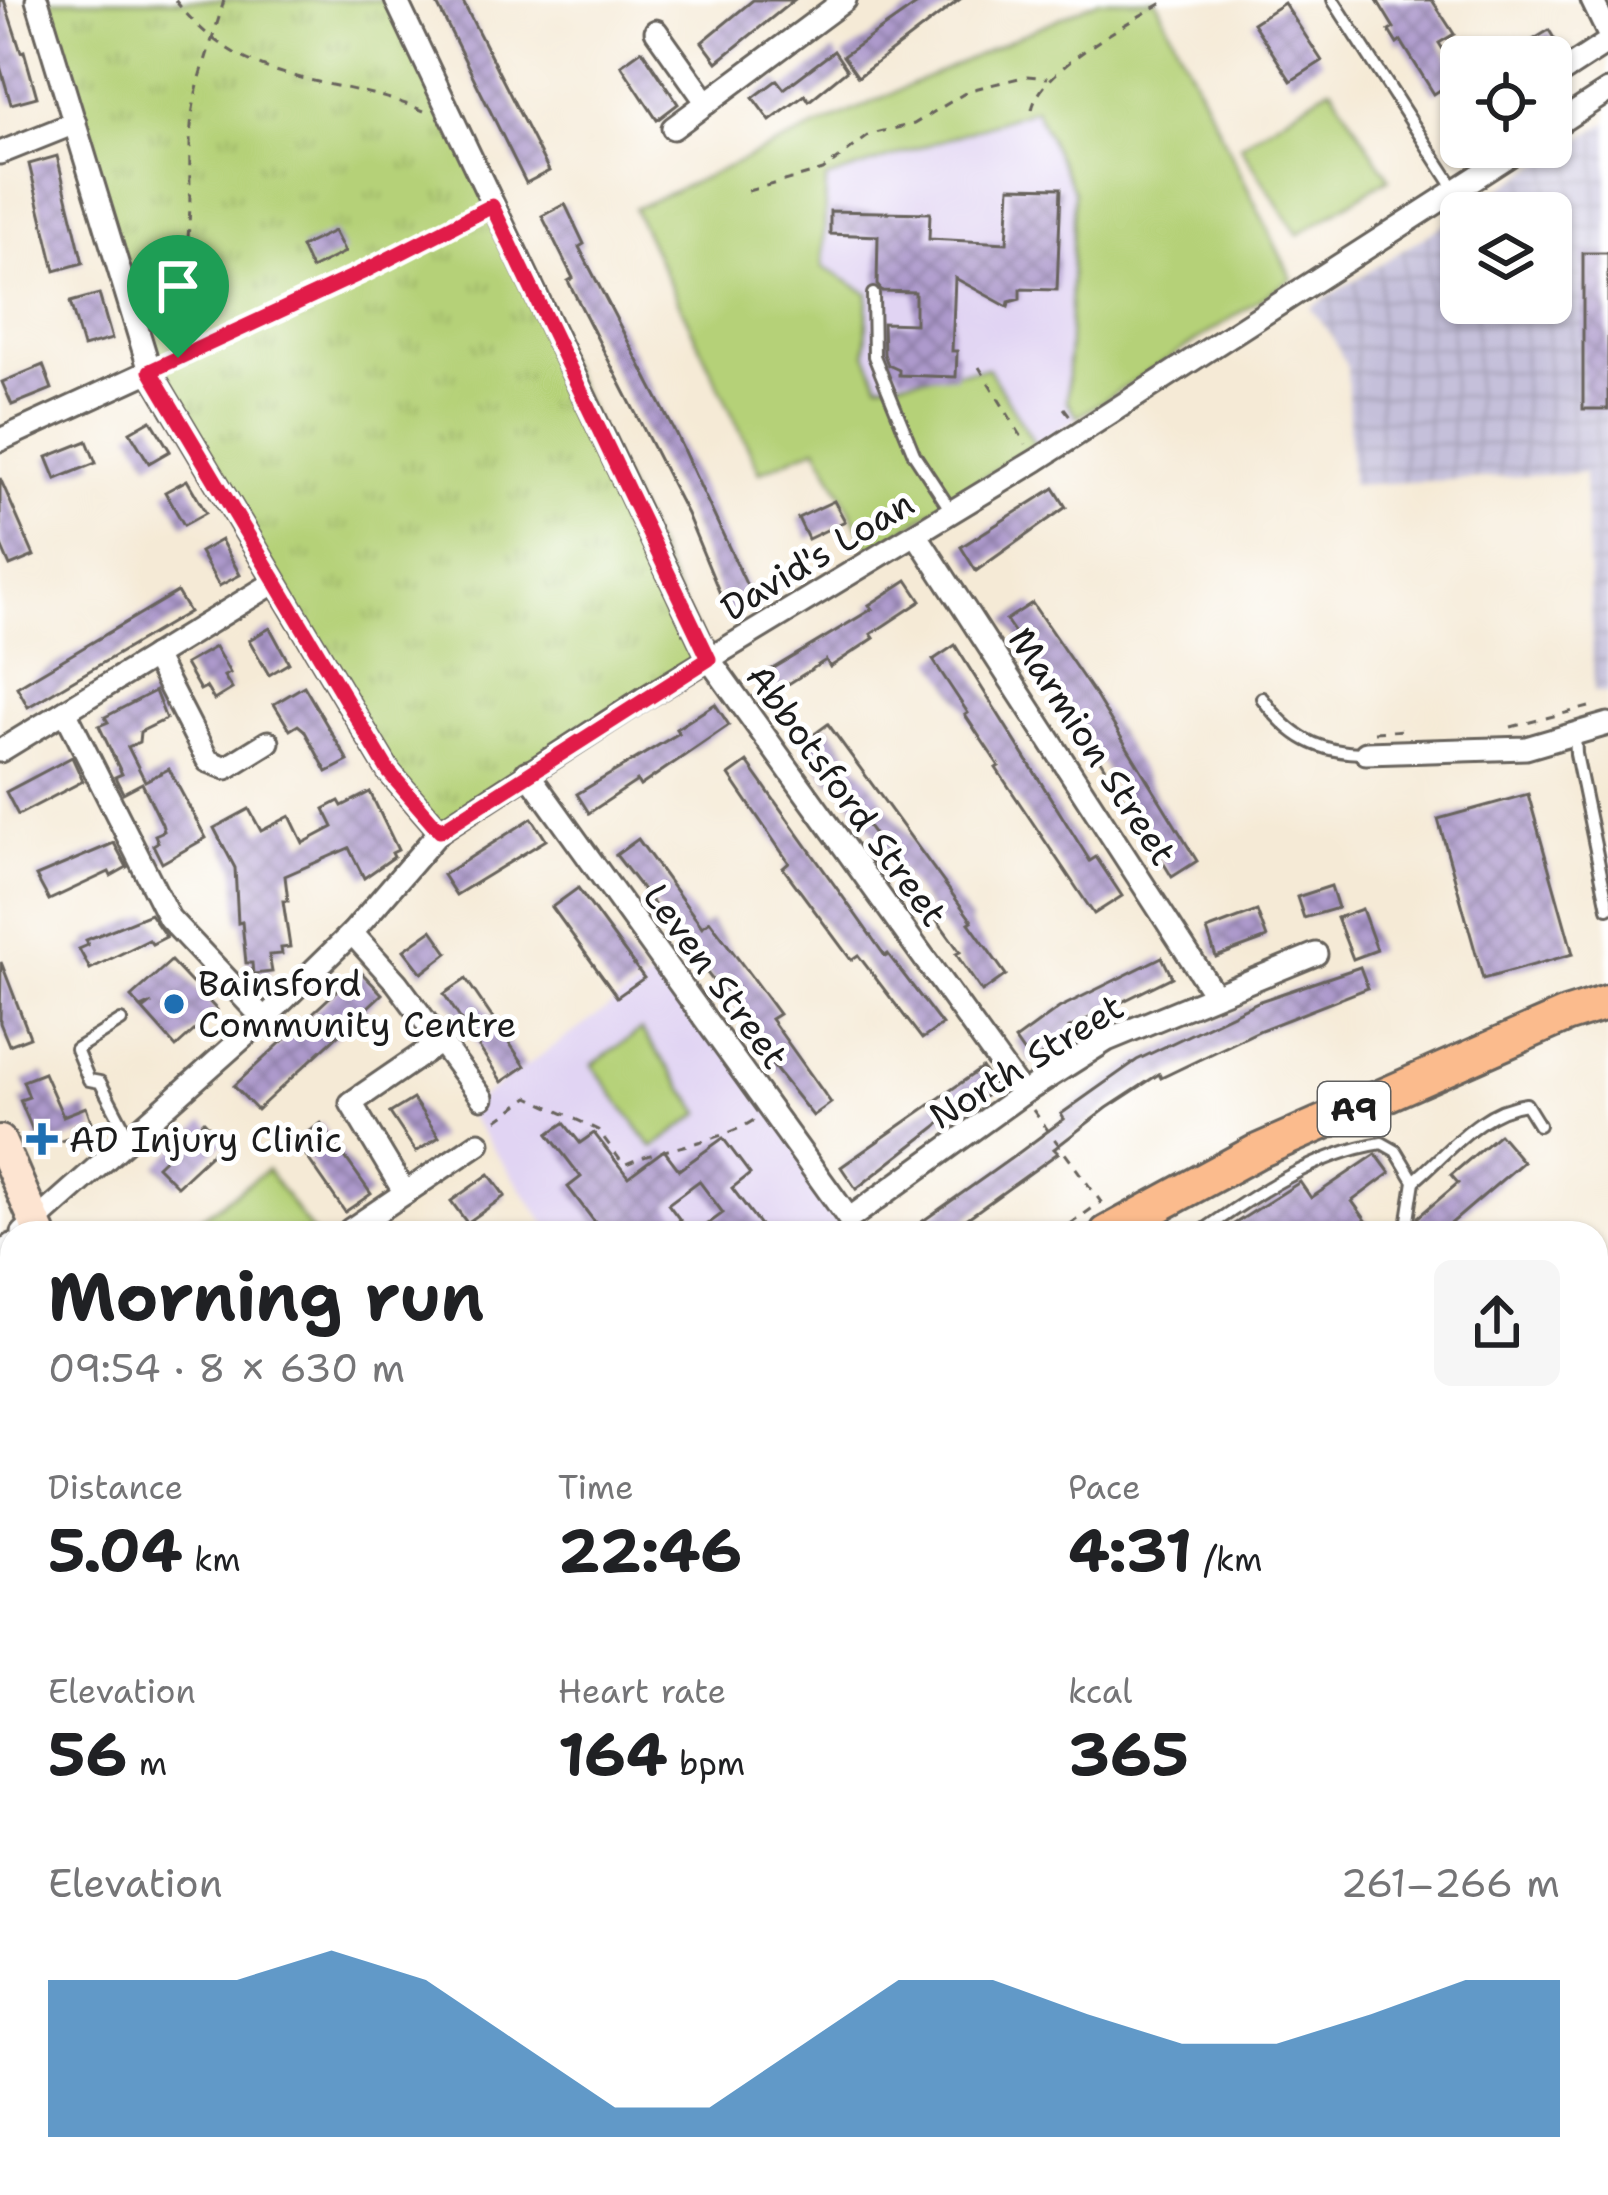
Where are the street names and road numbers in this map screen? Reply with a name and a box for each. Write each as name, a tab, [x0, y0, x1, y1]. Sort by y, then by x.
street label: David's Loan	[712, 479, 923, 632]
street label: Marmion Street	[997, 618, 1188, 875]
street label: Abbotsford Street	[735, 654, 958, 936]
street label: Leven Street	[632, 874, 799, 1079]
street label: North Street	[920, 982, 1133, 1141]
road number: A9	[1318, 1082, 1390, 1136]

